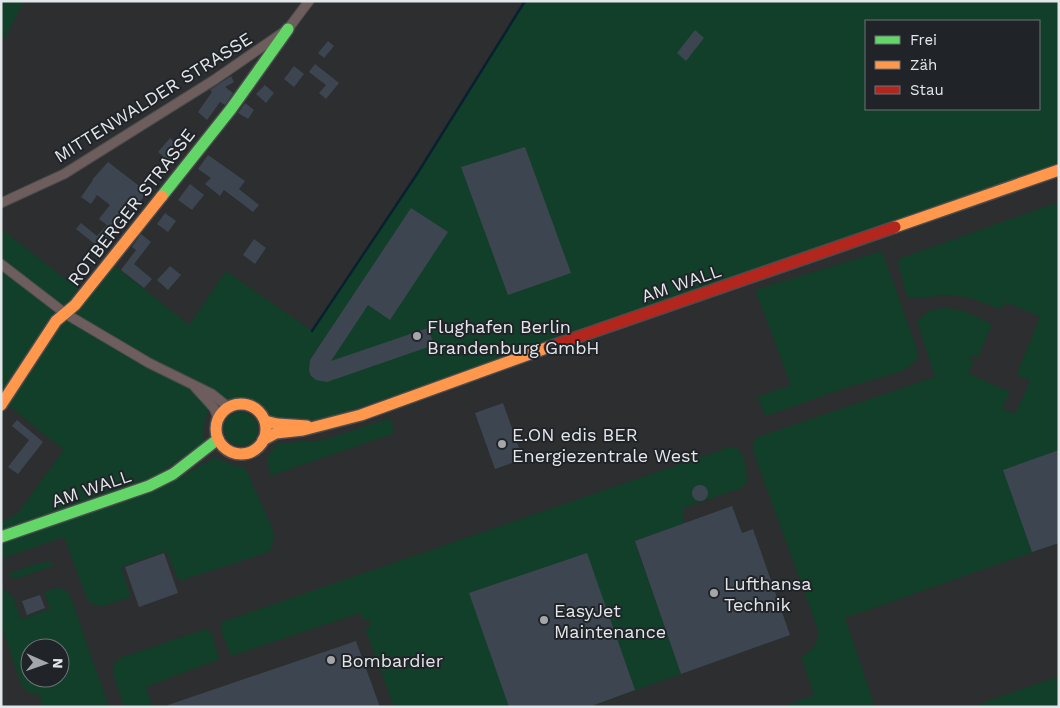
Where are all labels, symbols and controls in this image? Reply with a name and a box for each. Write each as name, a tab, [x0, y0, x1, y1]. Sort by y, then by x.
legend	[865, 20, 1040, 110]
street label: MITTENWALDER STRASSE	[50, 27, 256, 167]
text: Frei	[910, 31, 937, 49]
text: Zäh	[910, 56, 937, 74]
text: Stau	[910, 81, 944, 99]
street label: ROTBERGER STRASSE	[63, 124, 199, 290]
street label: AM WALL	[638, 259, 724, 306]
place label: Flughafen Berlin Brandenburg GmbH	[427, 316, 600, 358]
marker: Flughafen Berlin Brandenburg GmbH	[411, 330, 423, 342]
place label: E.ON edis BER Energiezentrale West	[512, 424, 699, 466]
marker: E.ON edis BER Energiezentrale West	[496, 438, 508, 450]
street label: AM WALL	[48, 464, 134, 511]
place label: Lufthansa Technik	[724, 573, 812, 615]
marker: Lufthansa Technik	[708, 587, 720, 599]
place label: EasyJet Maintenance	[554, 600, 666, 642]
marker: EasyJet Maintenance	[538, 614, 550, 626]
north arrow	[20, 638, 70, 688]
place label: Bombardier	[341, 650, 443, 671]
marker: Bombardier	[325, 654, 337, 666]
text: N	[50, 658, 66, 669]

